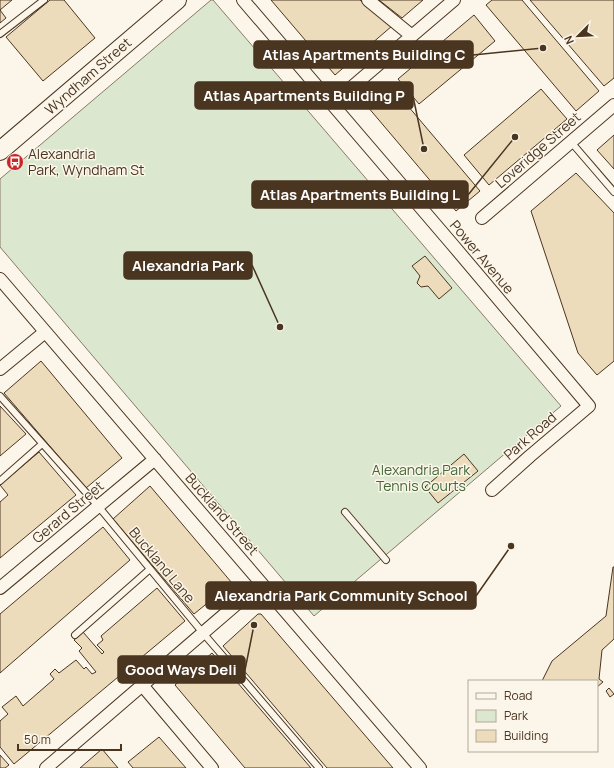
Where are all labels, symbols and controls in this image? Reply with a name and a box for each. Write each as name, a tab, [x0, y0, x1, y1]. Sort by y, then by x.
north arrow	[558, 16, 598, 56]
street label: Wyndham Street	[40, 32, 135, 119]
text: N	[560, 34, 577, 47]
callout: Atlas Apartments Building C	[254, 41, 473, 68]
text: Atlas Apartments Building C	[262, 44, 466, 65]
callout: Atlas Apartments Building P	[195, 82, 413, 109]
text: Atlas Apartments Building P	[203, 85, 405, 106]
street label: Loveridge Street	[491, 107, 585, 192]
place label: Alexandria Park, Wyndham St	[28, 144, 145, 179]
bus stop icon: Alexandria Park, Wyndham St	[5, 152, 25, 172]
callout: Atlas Apartments Building L	[252, 181, 468, 208]
text: Atlas Apartments Building L	[260, 184, 460, 205]
street label: Power Avenue	[446, 216, 519, 298]
callout: Alexandria Park	[124, 252, 252, 279]
text: Alexandria Park	[132, 255, 245, 276]
street label: Park Road	[499, 407, 560, 464]
park label: Alexandria Park Tennis Courts	[372, 460, 471, 495]
street label: Buckland Street	[181, 469, 264, 559]
street label: Gerard Street	[28, 476, 108, 547]
street label: Buckland Lane	[125, 523, 200, 607]
callout: Alexandria Park Community School	[206, 582, 476, 609]
text: Alexandria Park Community School	[214, 585, 468, 606]
callout: Good Ways Deli	[118, 656, 245, 683]
text: Good Ways Deli	[125, 659, 237, 680]
legend	[468, 680, 598, 752]
text: Road	[504, 687, 532, 704]
text: Park	[504, 707, 529, 724]
scale bar	[18, 726, 121, 752]
text: Building	[504, 727, 548, 744]
text: 50 m	[24, 731, 51, 748]

